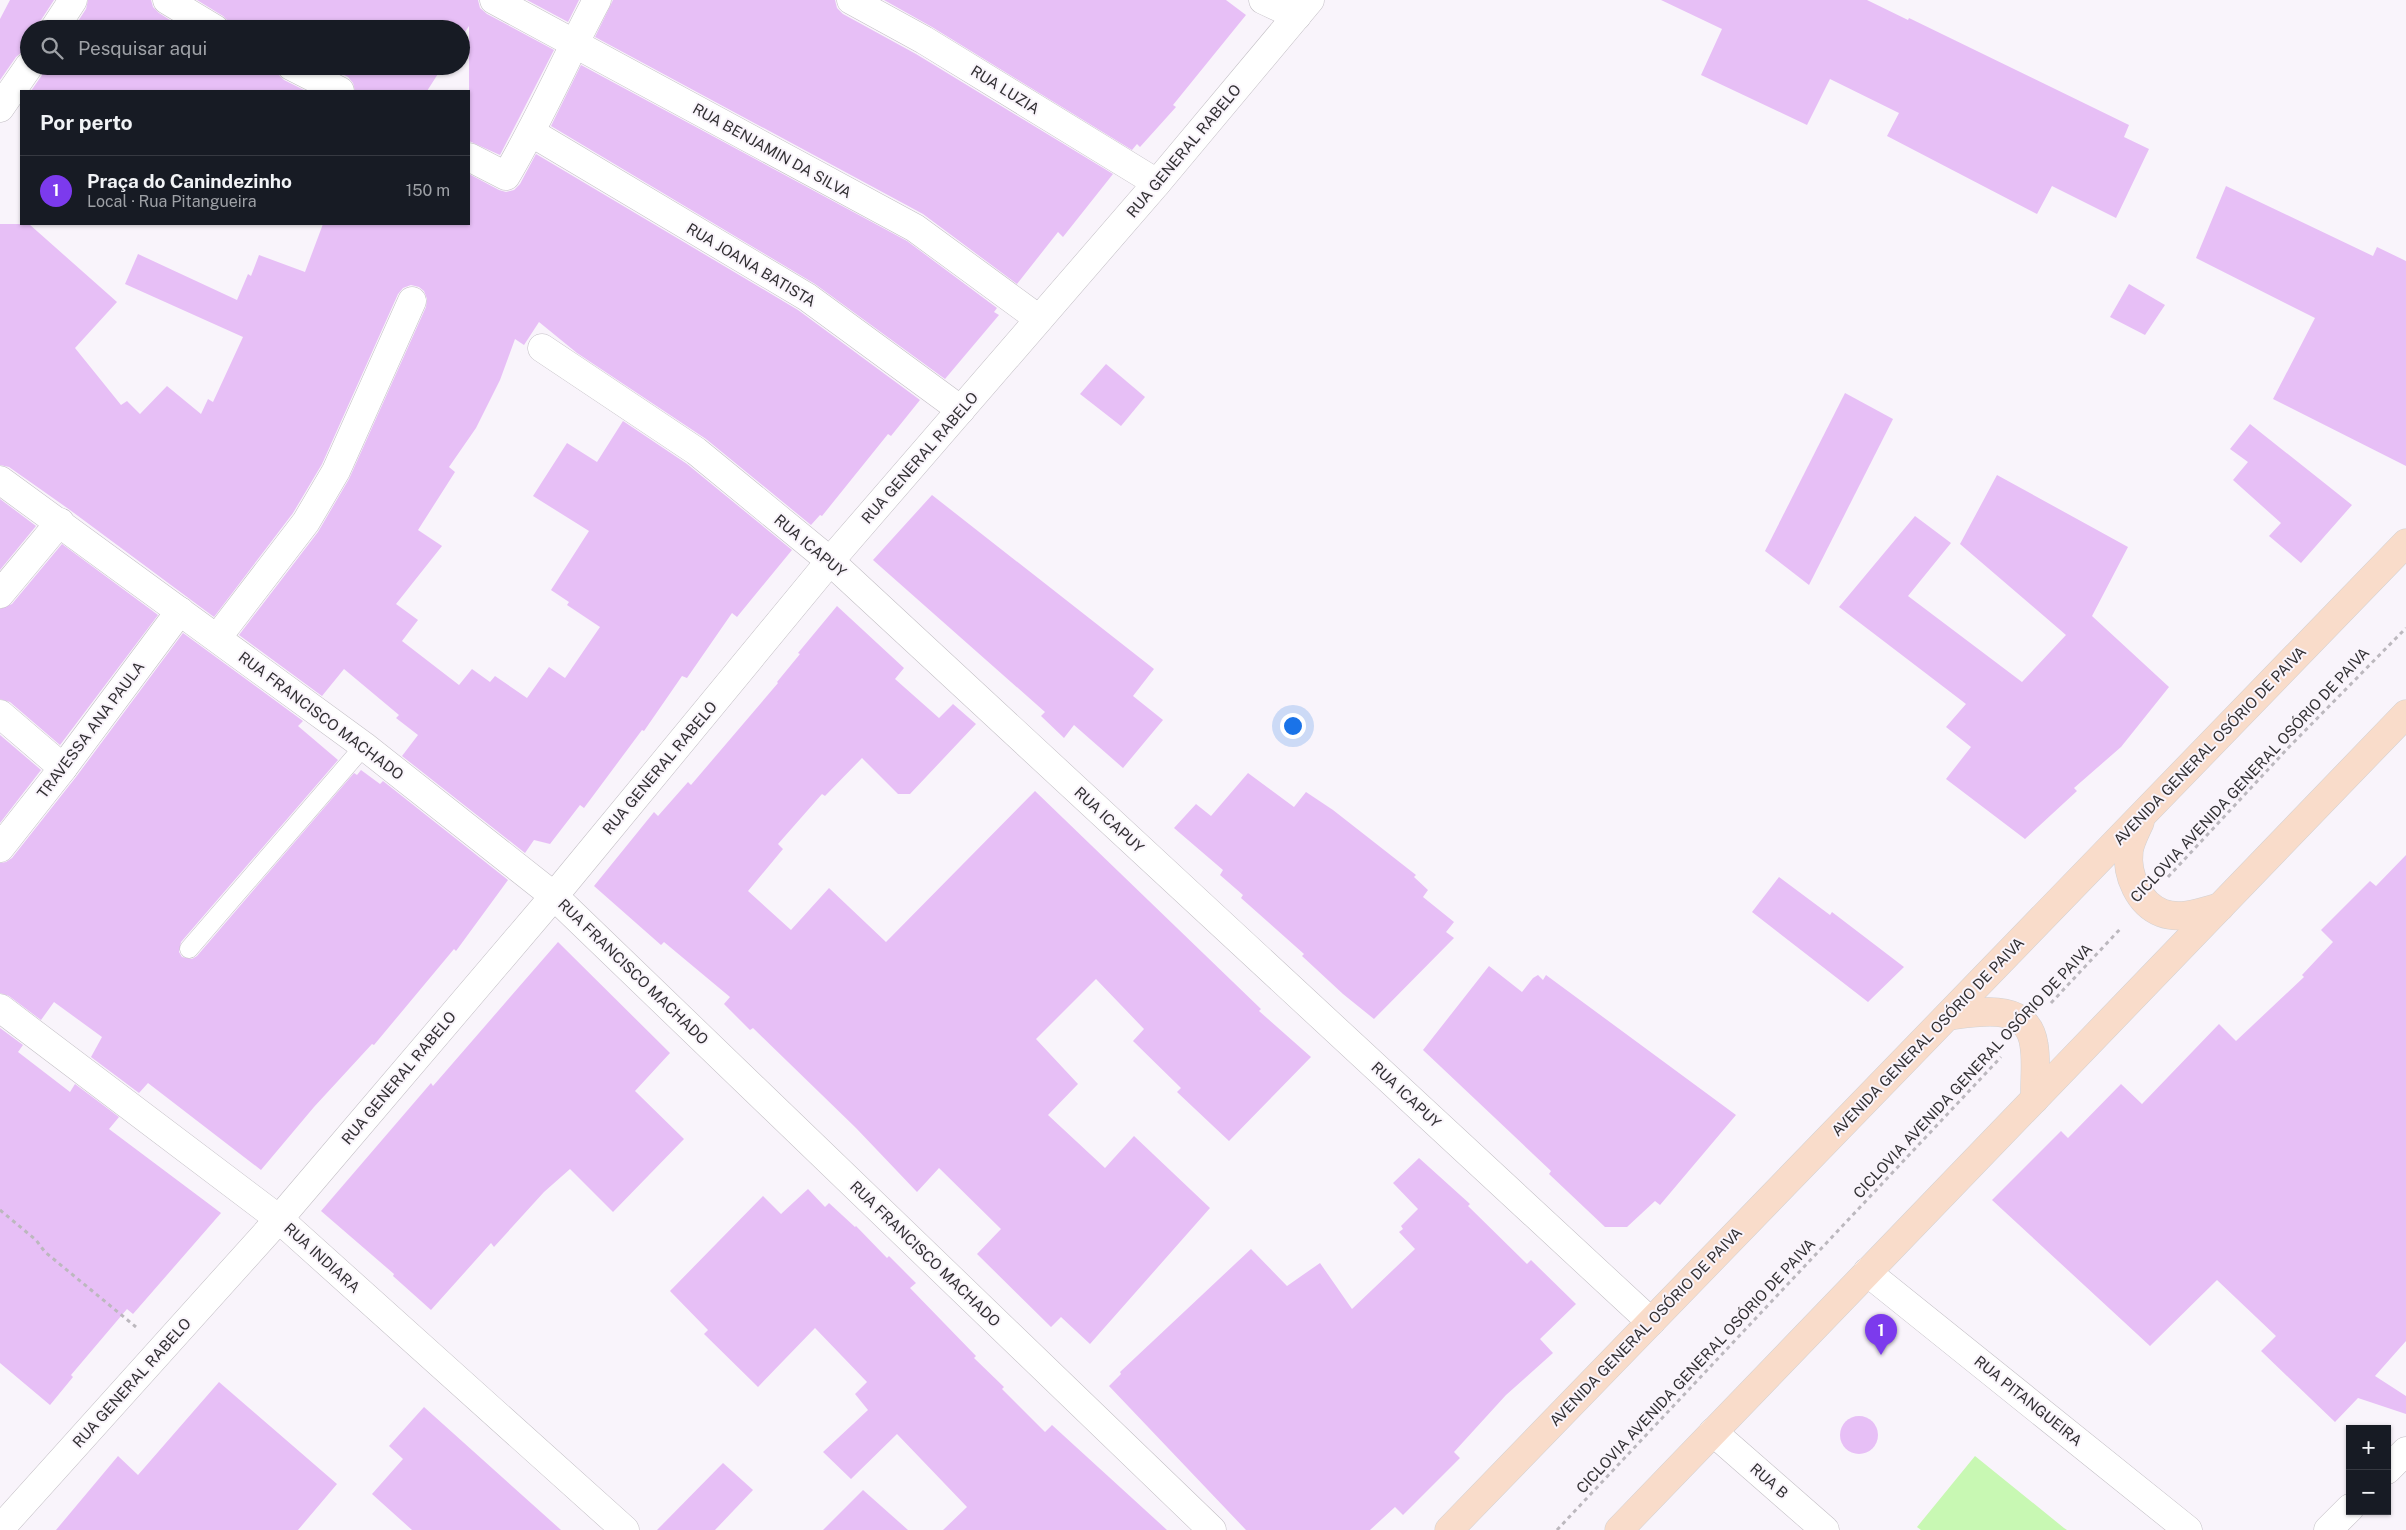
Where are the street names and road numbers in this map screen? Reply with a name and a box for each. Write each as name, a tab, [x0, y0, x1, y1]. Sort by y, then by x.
street label: RUA LUZIA	[968, 62, 1043, 118]
street label: RUA GENERAL RABELO	[1123, 81, 1244, 221]
street label: RUA BENJAMIN DA SILVA	[690, 100, 855, 201]
street label: RUA JOANA BATISTA	[684, 219, 819, 310]
street label: RUA GENERAL RABELO	[858, 389, 981, 527]
street label: RUA ICAPUY	[771, 511, 850, 581]
street label: AVENIDA GENERAL OSÓRIO DE PAIVA	[2109, 642, 2310, 848]
street label: CICLOVIA AVENIDA GENERAL OSÓRIO DE PAIVA	[2126, 643, 2373, 906]
street label: RUA FRANCISCO MACHADO	[236, 648, 407, 783]
street label: TRAVESSA ANA PAULA	[34, 658, 148, 801]
street label: RUA GENERAL RABELO	[599, 698, 720, 838]
street label: RUA ICAPUY	[1071, 783, 1147, 856]
street label: RUA FRANCISCO MACHADO	[555, 895, 712, 1048]
street label: AVENIDA GENERAL OSÓRIO DE PAIVA	[1827, 933, 2028, 1139]
street label: CICLOVIA AVENIDA GENERAL OSÓRIO DE PAIVA	[1849, 939, 2096, 1202]
street label: RUA GENERAL RABELO	[338, 1008, 459, 1148]
street label: RUA ICAPUY	[1368, 1058, 1444, 1131]
street label: RUA FRANCISCO MACHADO	[847, 1177, 1004, 1330]
street label: RUA INDIARA	[281, 1219, 364, 1296]
street label: AVENIDA GENERAL OSÓRIO DE PAIVA	[1545, 1223, 1746, 1429]
street label: CICLOVIA AVENIDA GENERAL OSÓRIO DE PAIVA	[1572, 1234, 1819, 1497]
street label: RUA GENERAL RABELO	[69, 1314, 194, 1451]
street label: RUA PITANGUEIRA	[1971, 1352, 2086, 1449]
street label: RUA B	[1747, 1460, 1792, 1502]

